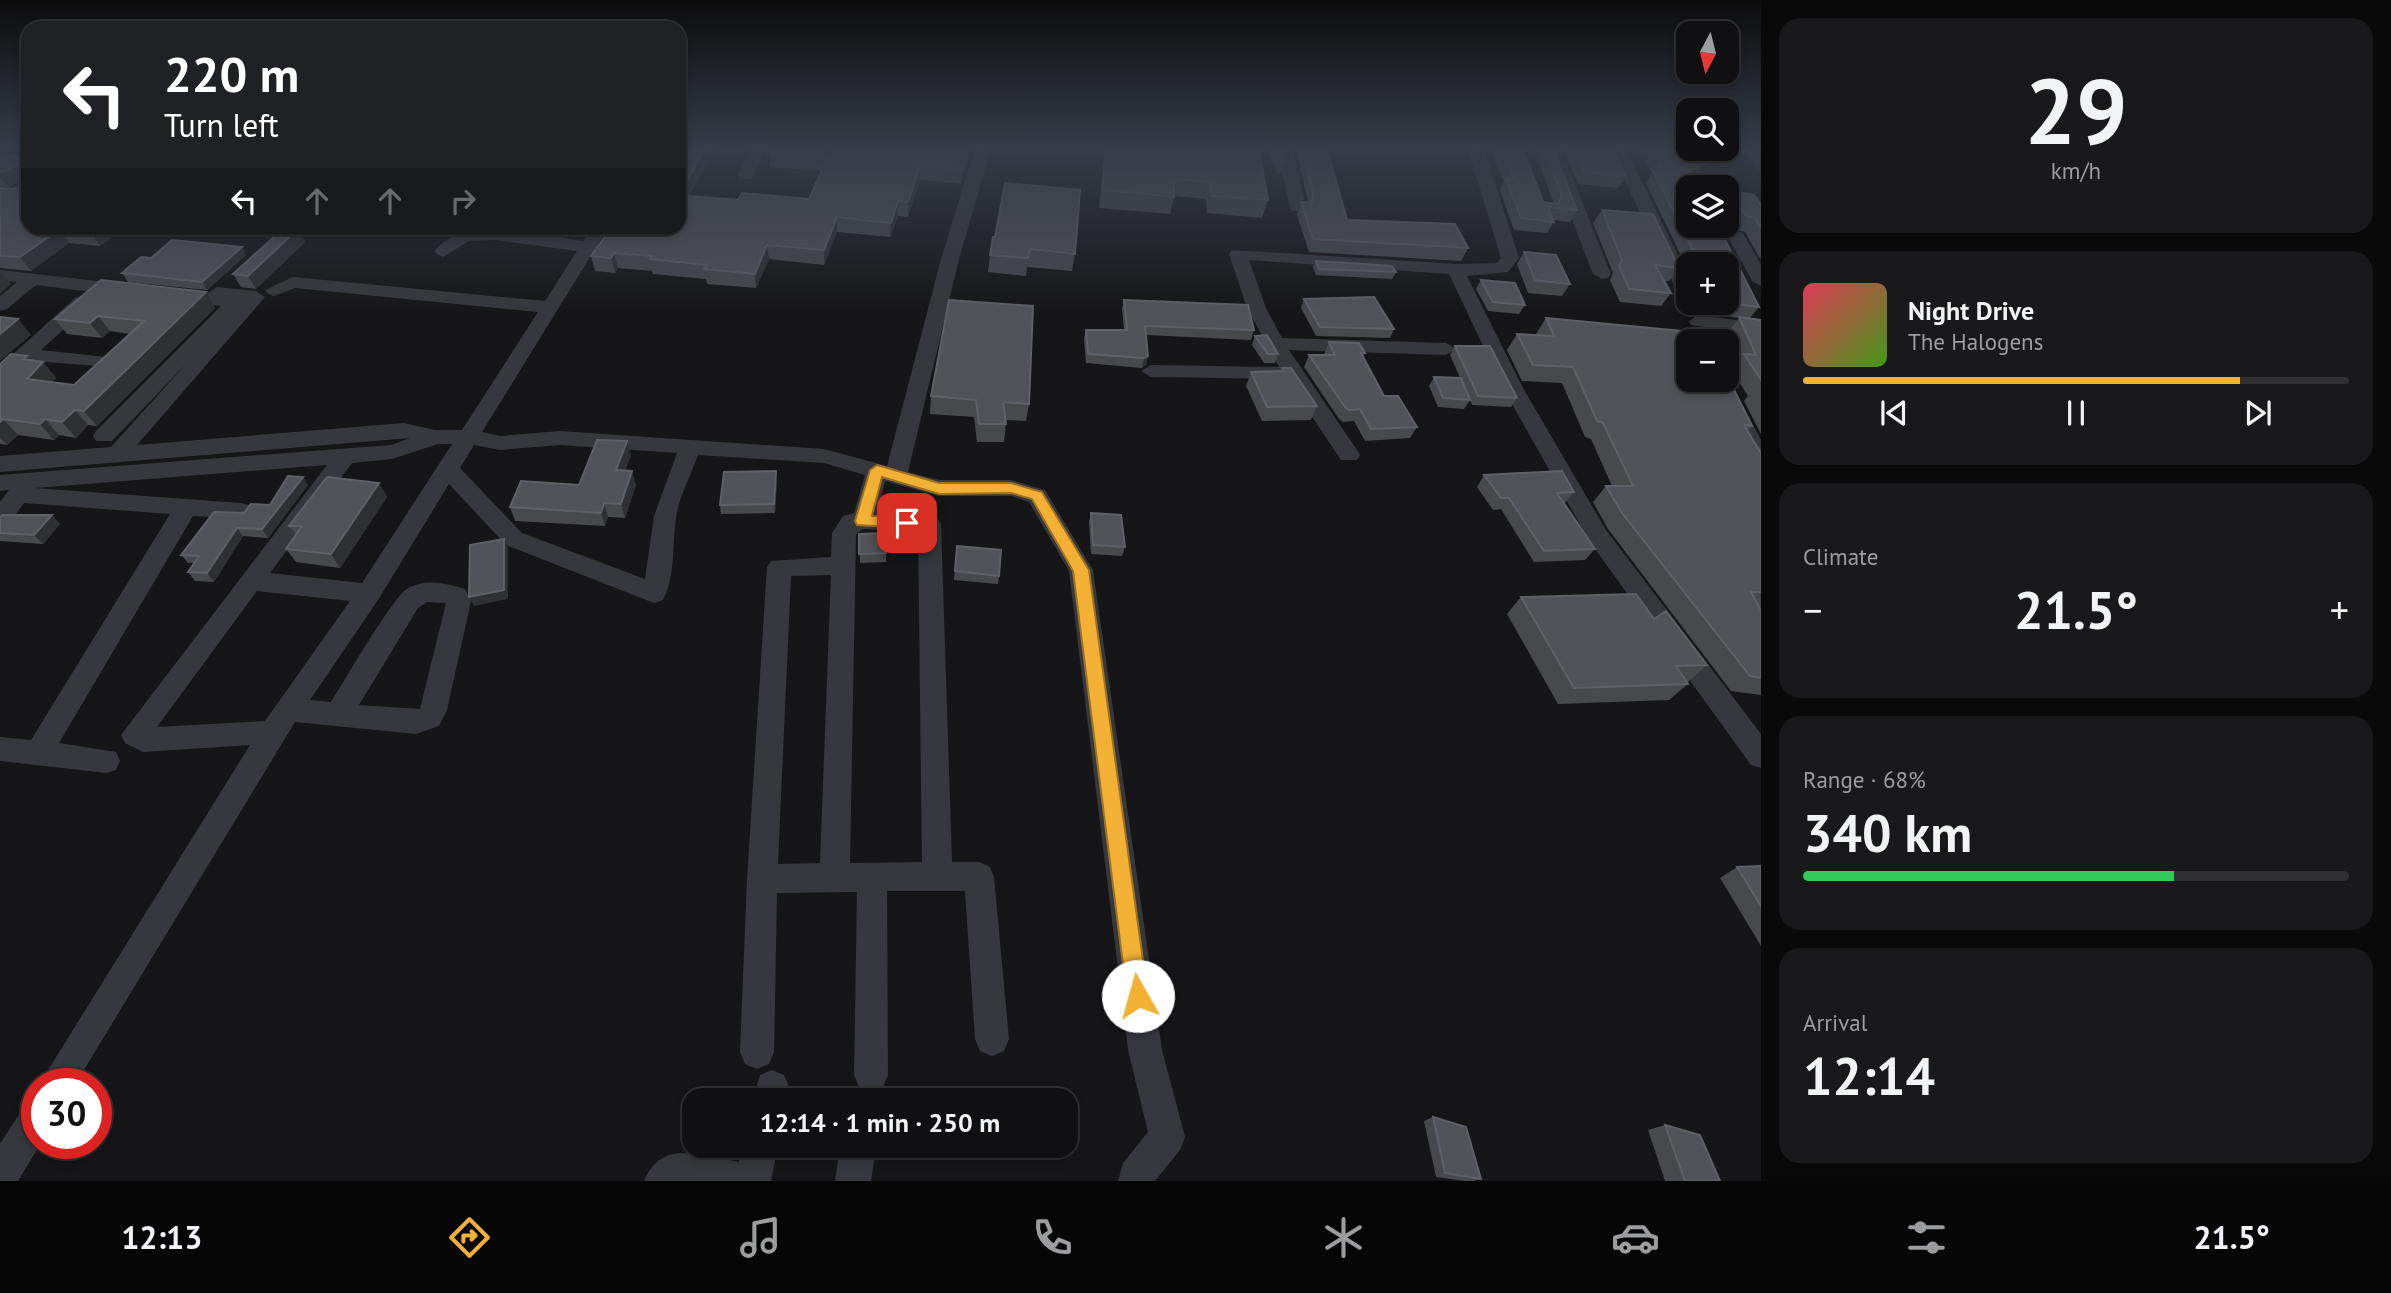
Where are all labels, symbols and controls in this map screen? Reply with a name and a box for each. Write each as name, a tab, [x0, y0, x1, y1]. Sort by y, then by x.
north arrow	[1676, 21, 1740, 84]
map controls	[1676, 21, 1739, 392]
text: 220 m	[164, 42, 299, 106]
icon: left	[49, 49, 140, 140]
text: 29	[2024, 51, 2128, 169]
button: search	[1676, 98, 1739, 161]
text: Turn left	[164, 104, 279, 146]
text: km/h	[2051, 156, 2101, 185]
button: layers	[1676, 175, 1739, 238]
icon: left	[225, 182, 263, 220]
icon: ahead	[298, 182, 336, 220]
icon: ahead	[371, 182, 409, 220]
icon: right	[444, 182, 482, 220]
button: +	[1676, 252, 1739, 315]
text: Night Drive	[1908, 294, 2034, 327]
text: The Halogens	[1908, 327, 2043, 356]
button: −	[1676, 329, 1739, 392]
icon: previous	[1875, 394, 1913, 432]
icon: pause	[2057, 394, 2095, 432]
icon: next	[2239, 394, 2277, 432]
pin	[877, 493, 937, 553]
icon: arrive	[888, 504, 926, 542]
text: Climate	[1803, 542, 1878, 571]
text: 21.5°	[2014, 576, 2138, 643]
text: −	[1803, 585, 1822, 634]
text: +	[2330, 585, 2349, 634]
text: Range · 68%	[1803, 765, 1926, 794]
text: 340 km	[1803, 799, 1972, 866]
position arrow	[1101, 959, 1175, 1033]
text: Arrival	[1803, 1008, 1867, 1037]
text: 12:14	[1803, 1042, 1935, 1109]
speed limit sign: 30	[21, 1068, 112, 1159]
text: 12:14 · 1 min · 250 m	[760, 1106, 1000, 1139]
icon: directions	[445, 1213, 494, 1262]
icon: music	[736, 1213, 785, 1262]
icon: phone	[1028, 1213, 1077, 1262]
icon: climate	[1319, 1213, 1368, 1262]
icon: car	[1611, 1213, 1660, 1262]
icon: filters	[1902, 1213, 1951, 1262]
text: 12:13	[121, 1216, 202, 1258]
text: 21.5°	[2193, 1216, 2270, 1258]

